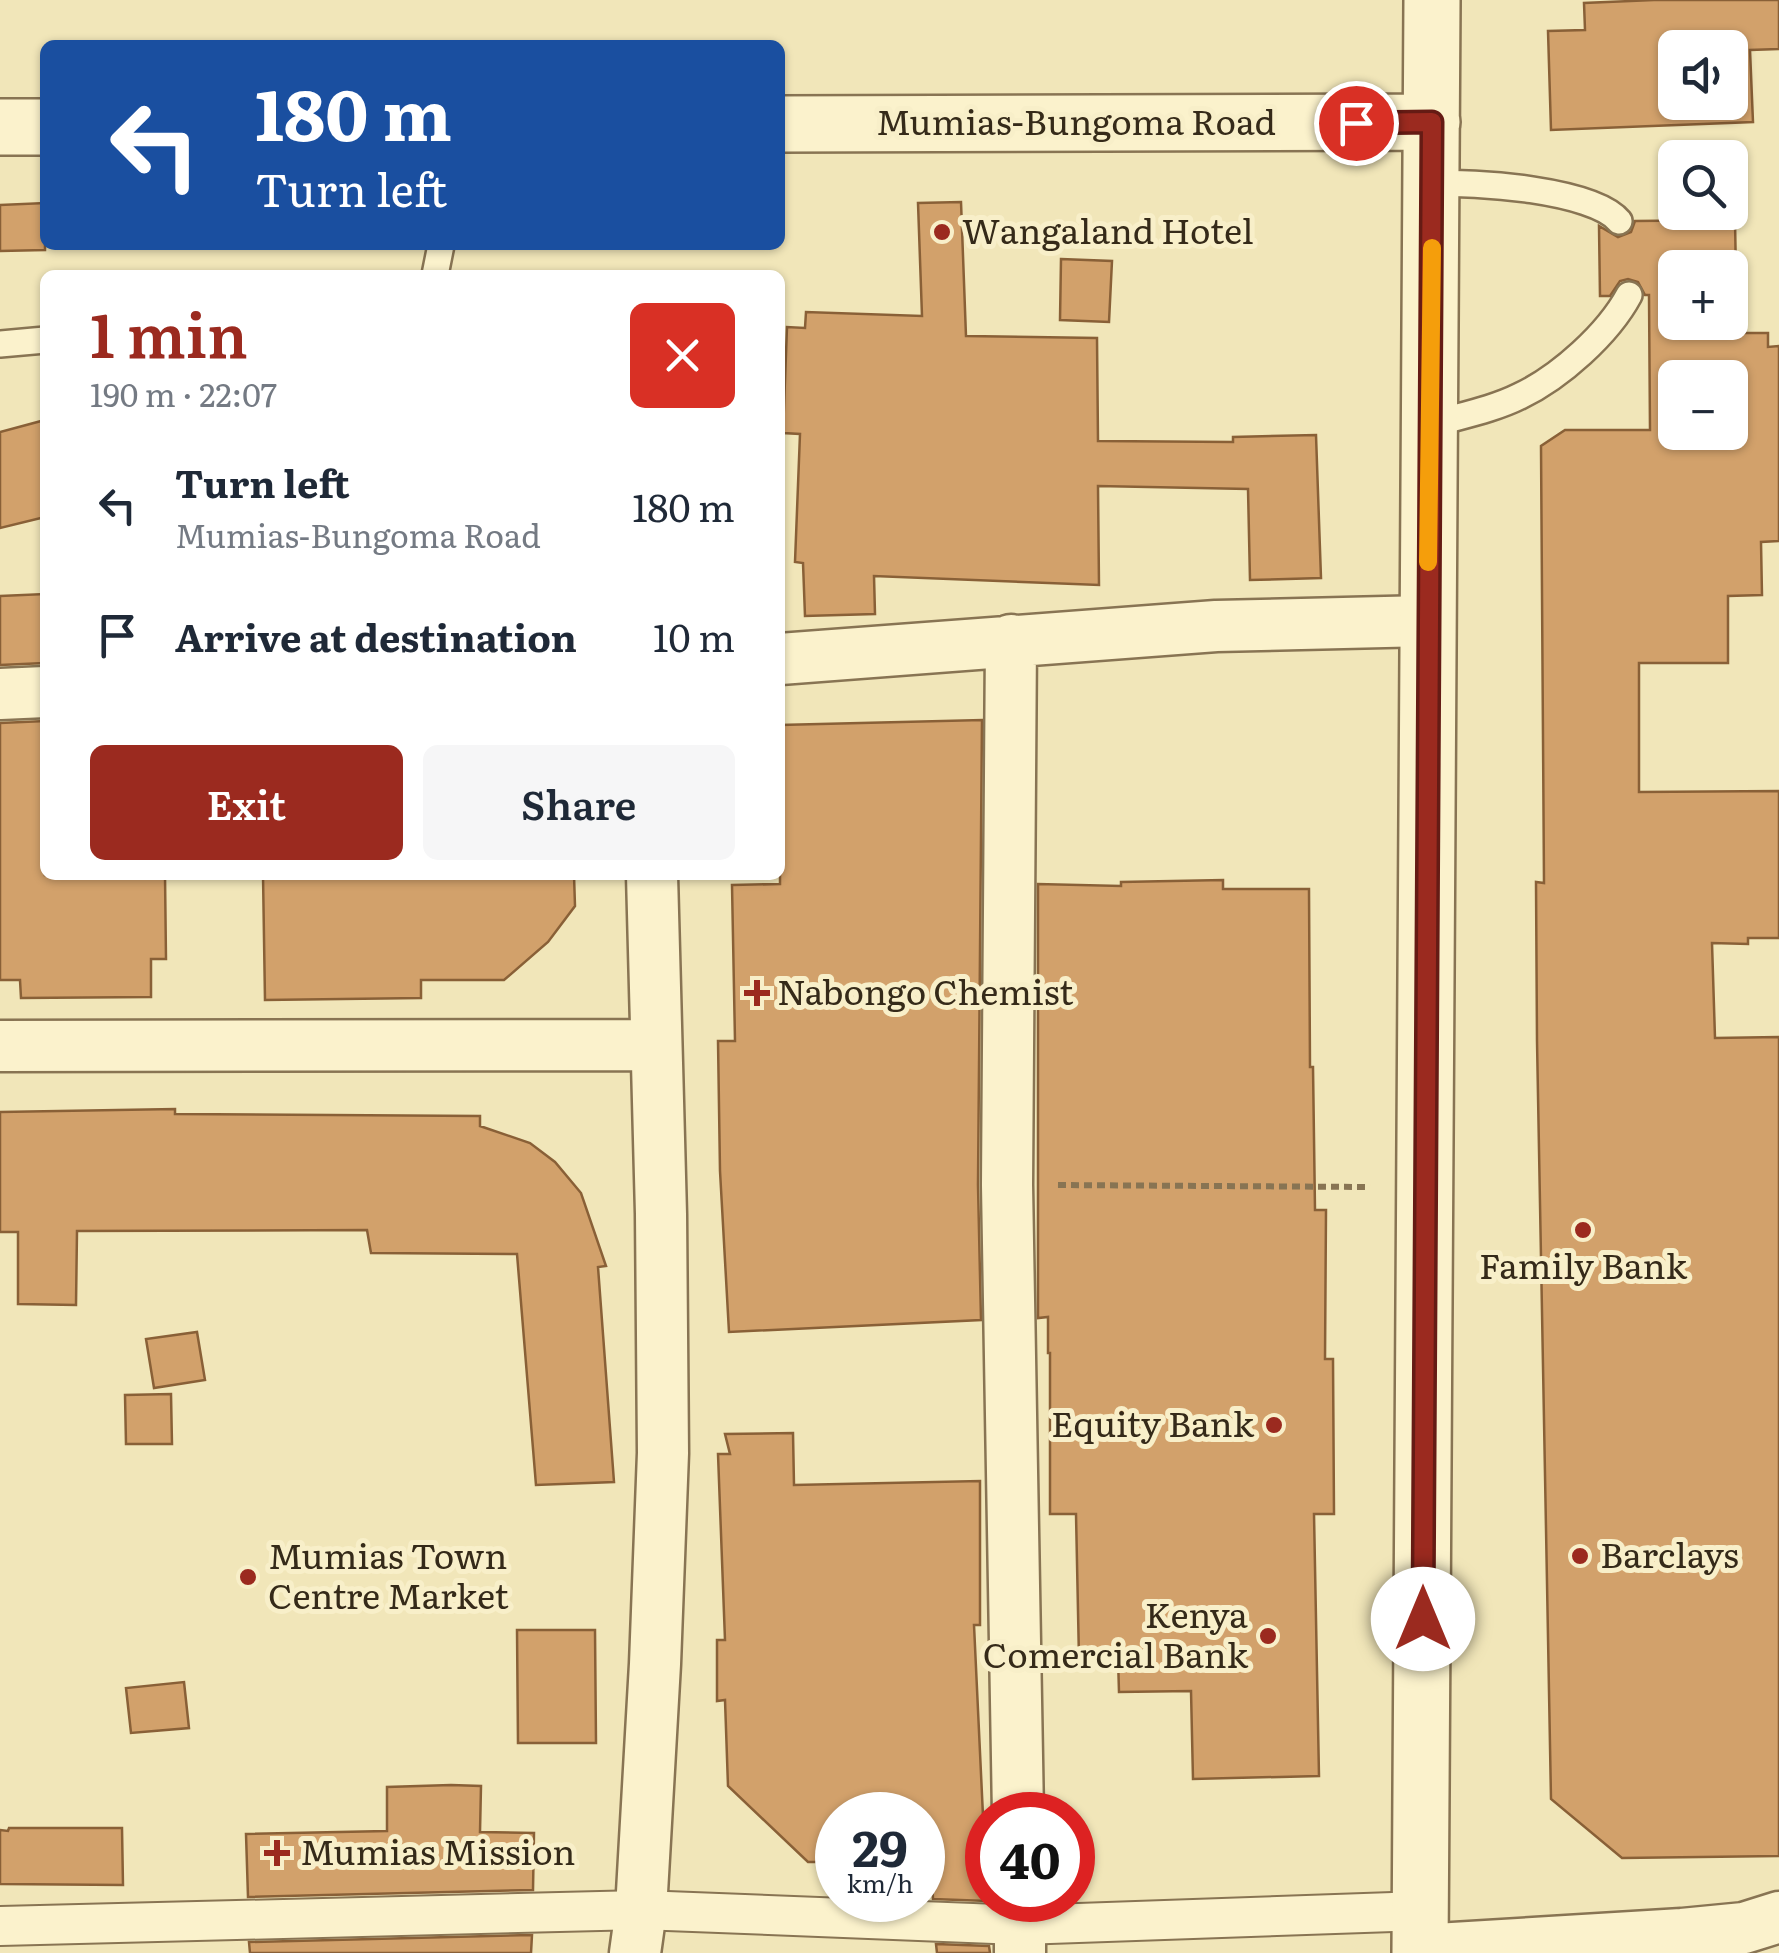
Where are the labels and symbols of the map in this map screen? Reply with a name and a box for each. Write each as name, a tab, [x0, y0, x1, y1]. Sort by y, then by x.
pin	[1314, 81, 1399, 166]
street label: Mumias-Bungoma Road	[876, 94, 1276, 146]
place label: Wangaland Hotel	[962, 203, 1253, 255]
marker: Wangaland Hotel	[931, 221, 953, 243]
place label: Nabongo Chemist	[777, 964, 1073, 1016]
marker: Nabongo Chemist	[746, 982, 768, 1004]
marker: Family Bank	[1572, 1219, 1594, 1241]
place label: Family Bank	[1479, 1238, 1688, 1290]
place label: Equity Bank	[1051, 1396, 1255, 1448]
marker: Equity Bank	[1263, 1414, 1285, 1436]
place label: Barclays	[1600, 1527, 1739, 1579]
place label: Mumias Town Centre Market	[268, 1528, 509, 1620]
marker: Barclays	[1569, 1545, 1591, 1567]
marker: Mumias Town Centre Market	[237, 1566, 259, 1588]
position arrow	[1371, 1567, 1475, 1671]
place label: Kenya Comercial Bank	[983, 1587, 1249, 1679]
marker: Kenya Comercial Bank	[1257, 1625, 1279, 1647]
speed limit sign: 40	[965, 1792, 1095, 1922]
place label: Mumias Mission	[300, 1824, 576, 1876]
marker: Mumias Mission	[264, 1840, 290, 1866]

